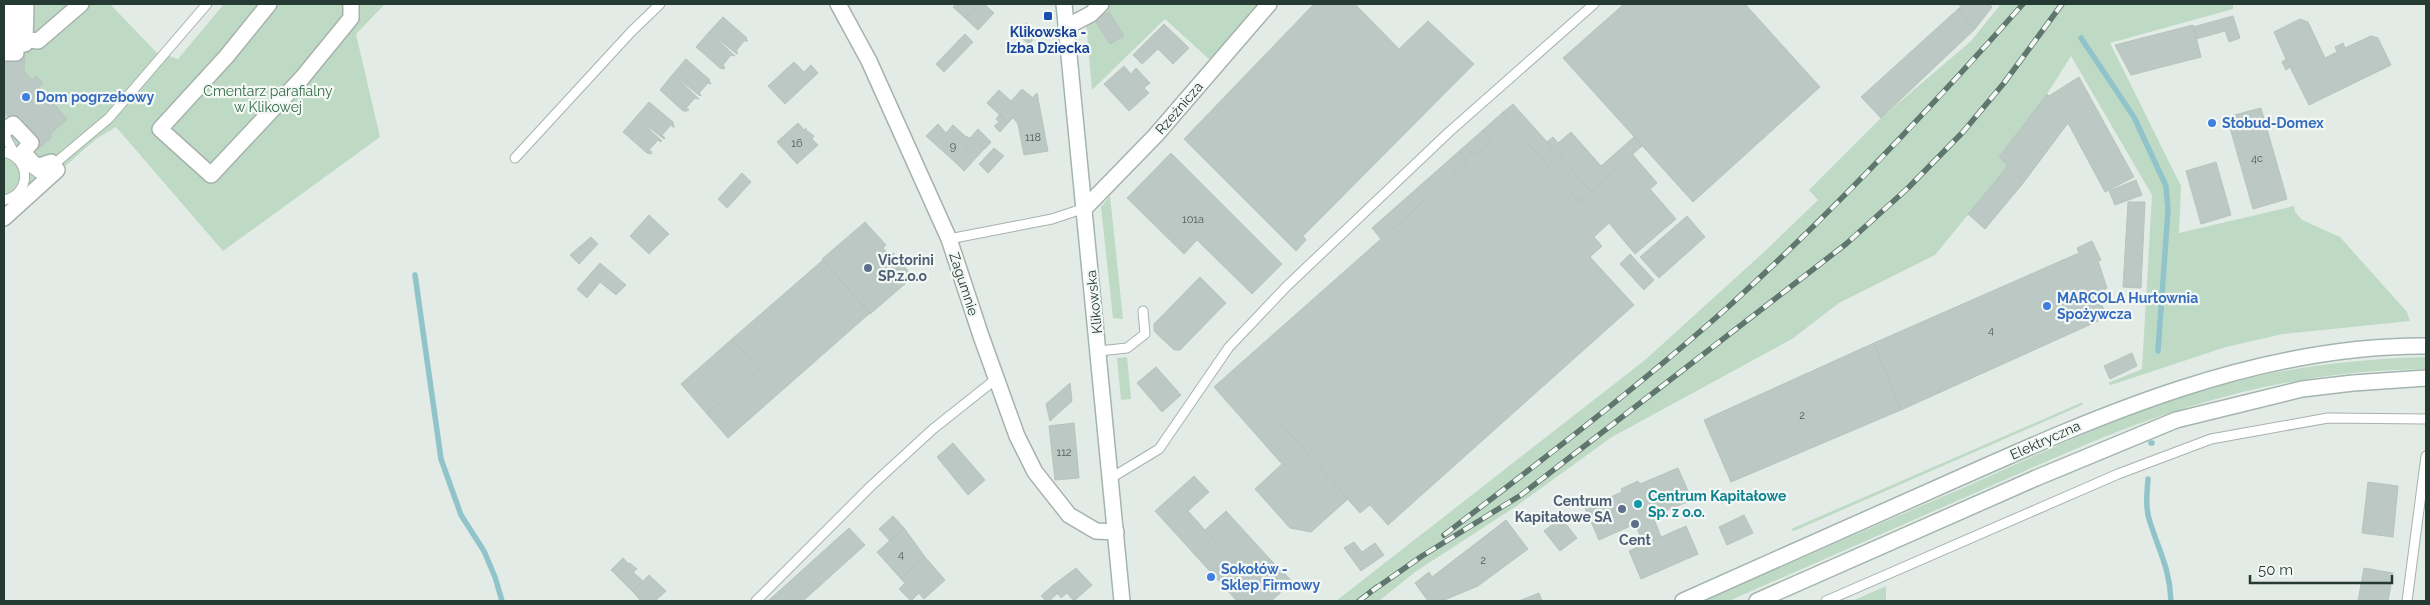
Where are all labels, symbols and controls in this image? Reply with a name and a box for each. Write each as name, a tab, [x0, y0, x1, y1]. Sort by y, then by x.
marker: Klikowska - Izba Dziecka	[1042, 10, 1054, 22]
place label: Klikowska - Izba Dziecka	[1006, 24, 1090, 56]
street label: Rzeźnicza	[1152, 78, 1206, 138]
park label: Cmentarz parafialny w Klikowej	[203, 83, 333, 115]
place label: Dom pogrzebowy	[36, 89, 155, 105]
marker: Dom pogrzebowy	[20, 91, 32, 103]
place label: Stobud-Domex	[2222, 115, 2324, 131]
marker: Stobud-Domex	[2206, 117, 2218, 129]
house number: 118	[1025, 131, 1041, 144]
house number: 16	[791, 137, 803, 150]
house number: 9	[950, 140, 956, 153]
house number: 4c	[2251, 152, 2263, 165]
house number: 101a	[1182, 213, 1204, 226]
street label: Zagumnie	[946, 250, 982, 318]
place label: Victorini SP.z.o.o	[878, 252, 934, 284]
marker: Victorini SP.z.o.o	[862, 262, 874, 274]
street label: Klikowska	[1083, 269, 1105, 335]
place label: MARCOLA Hurtownia Spożywcza	[2057, 290, 2198, 322]
marker: MARCOLA Hurtownia Spożywcza	[2041, 300, 2053, 312]
house number: 4	[1988, 324, 1994, 337]
house number: 2	[1799, 409, 1805, 422]
street label: Elektryczna	[2007, 417, 2083, 463]
house number: 112	[1056, 446, 1072, 459]
place label: Centrum Kapitałowe Sp. z o.o.	[1648, 488, 1787, 520]
place label: Centrum Kapitałowe SA	[1515, 493, 1613, 525]
marker: Centrum Kapitałowe Sp. z o.o.	[1632, 498, 1644, 510]
marker: Centrum Kapitałowe SA	[1616, 503, 1628, 515]
marker: Cent	[1629, 518, 1641, 530]
place label: Cent	[1619, 532, 1651, 548]
house number: 4	[898, 548, 904, 561]
scale bar	[2250, 552, 2392, 584]
house number: 2	[1480, 554, 1486, 567]
place label: Sokołów - Sklep Firmowy	[1221, 561, 1320, 593]
text: 50 m	[2258, 561, 2293, 579]
marker: Sokołów - Sklep Firmowy	[1205, 571, 1217, 583]

